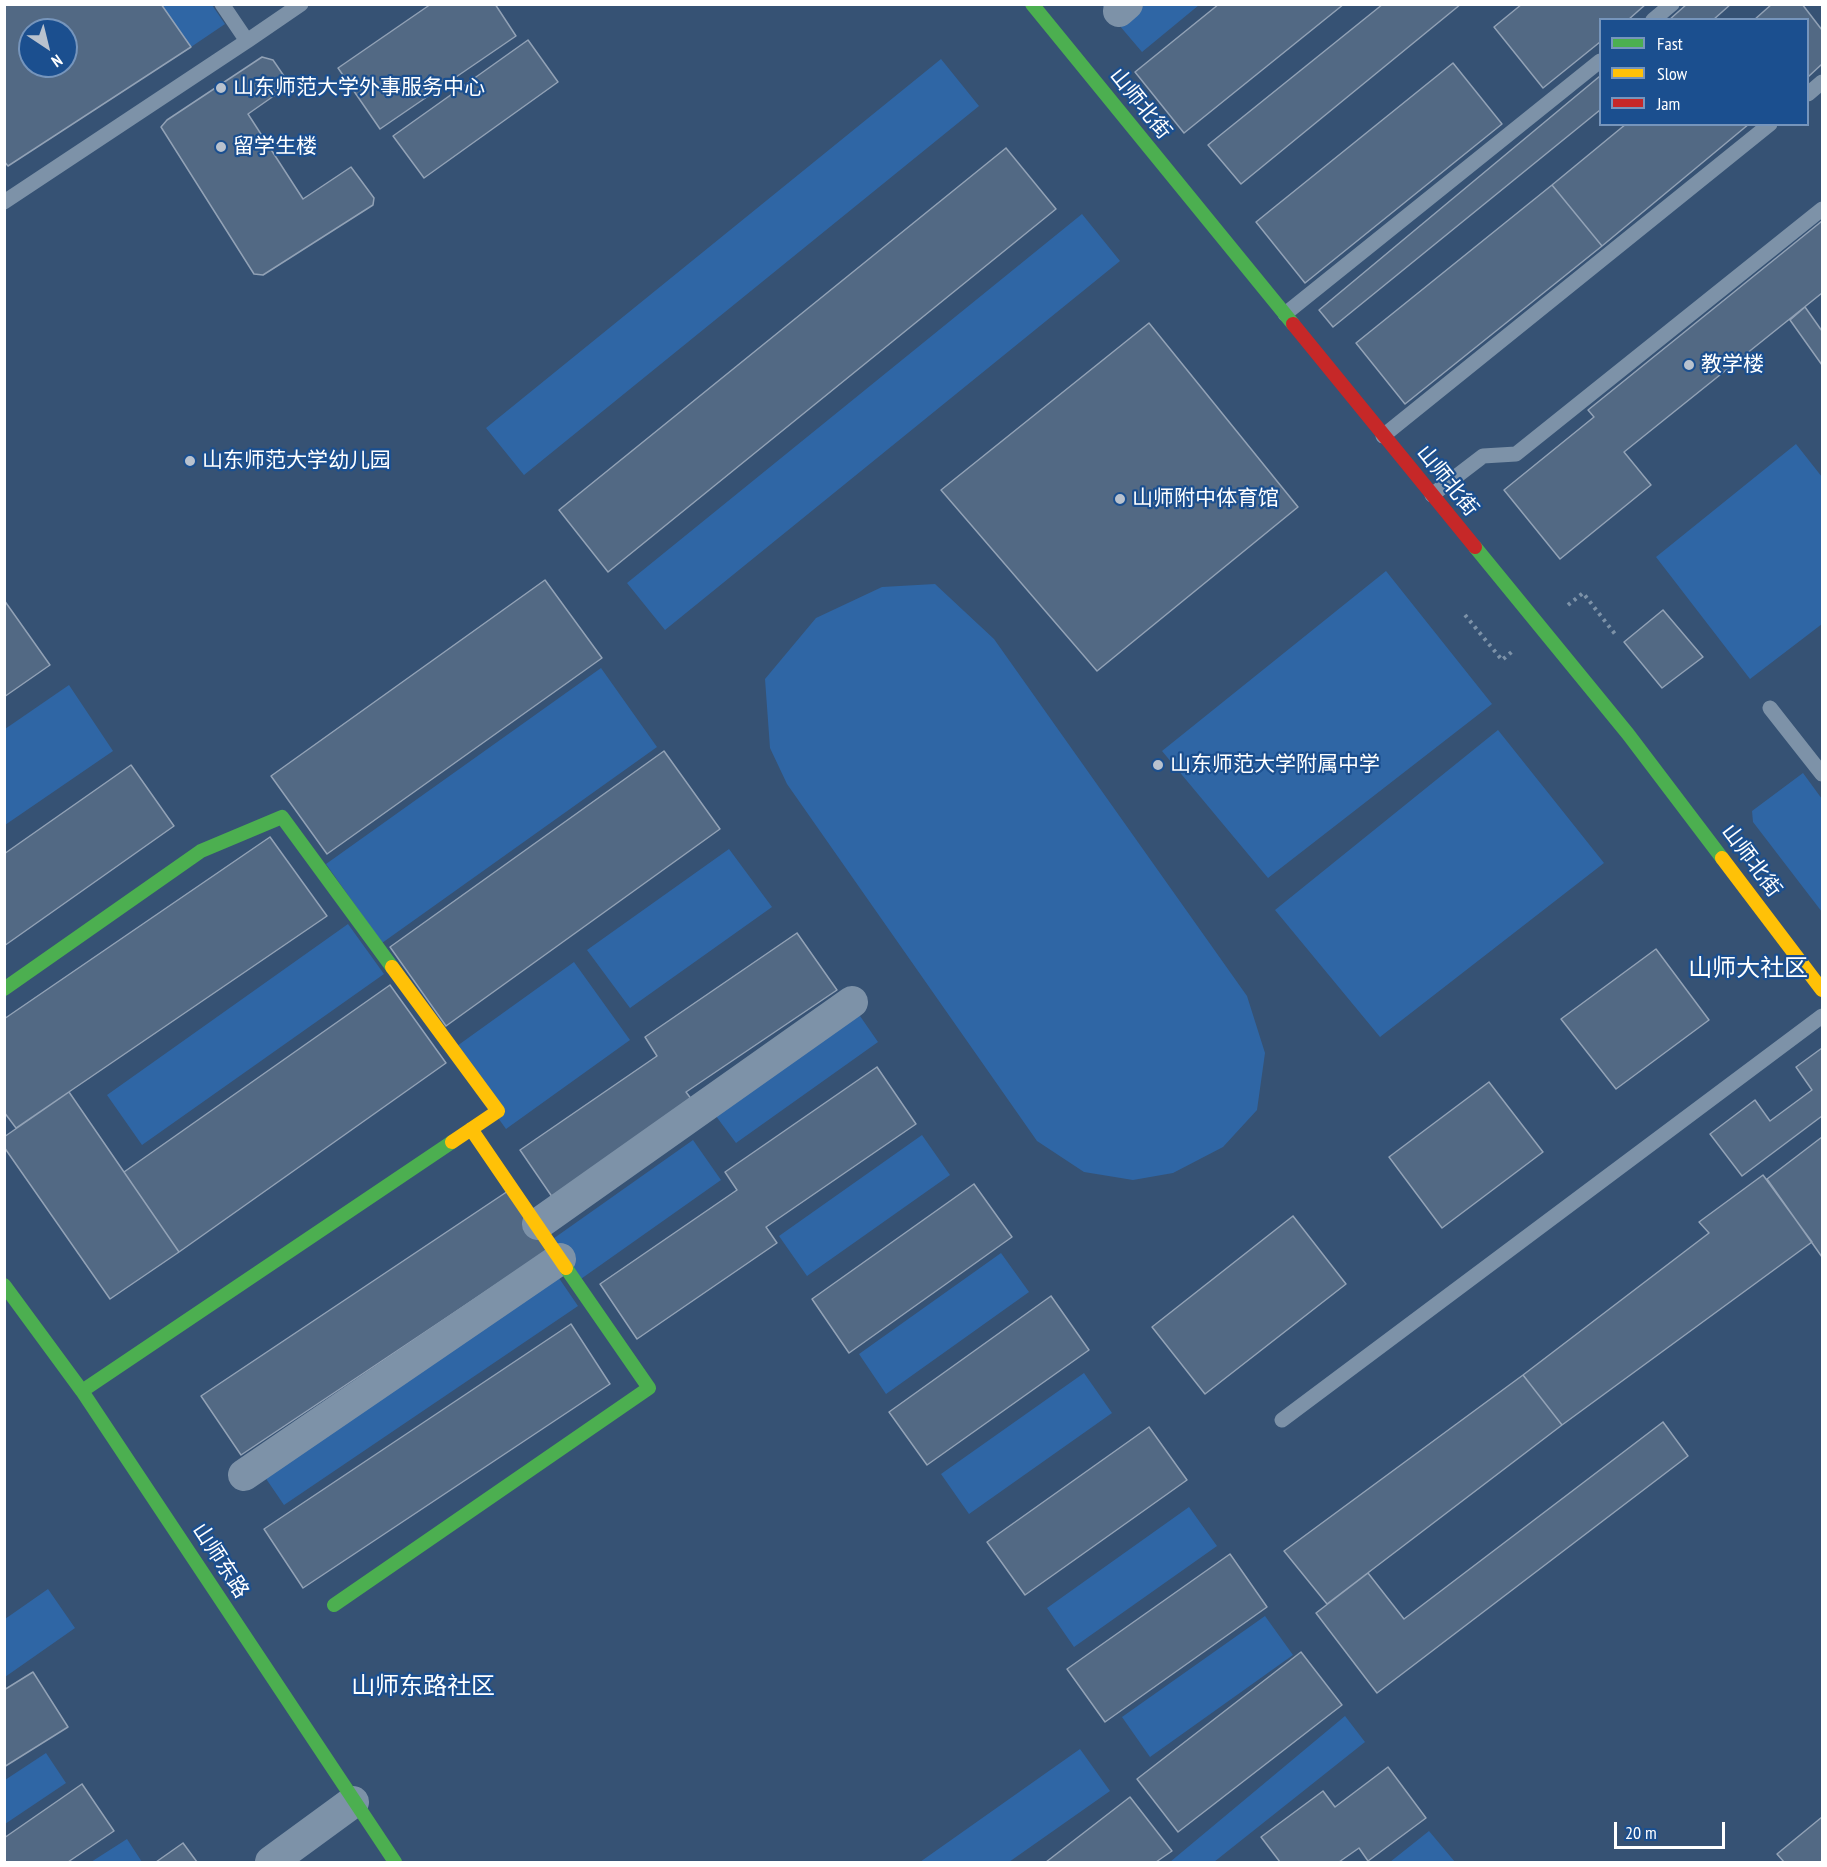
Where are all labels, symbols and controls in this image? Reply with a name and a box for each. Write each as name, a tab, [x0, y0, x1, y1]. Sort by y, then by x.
north arrow	[18, 18, 78, 78]
legend	[1599, 18, 1809, 126]
text: Fast	[1657, 32, 1683, 55]
text: N	[48, 50, 66, 72]
text: Slow	[1657, 62, 1687, 85]
street label: 山师北街	[1104, 63, 1176, 145]
place label: 山东师范大学外事服务中心	[233, 75, 485, 101]
marker: 山东师范大学外事服务中心	[214, 81, 228, 95]
text: Jam	[1657, 92, 1680, 115]
place label: 留学生楼	[233, 134, 317, 160]
marker: 留学生楼	[214, 140, 228, 154]
place label: 教学楼	[1701, 352, 1764, 378]
marker: 教学楼	[1682, 358, 1696, 372]
street label: 山师北街	[1411, 440, 1483, 522]
place label: 山东师范大学幼儿园	[202, 448, 391, 474]
marker: 山东师范大学幼儿园	[183, 454, 197, 468]
place label: 山师附中体育馆	[1132, 486, 1279, 512]
marker: 山师附中体育馆	[1113, 492, 1127, 506]
place label: 山东师范大学附属中学	[1170, 752, 1380, 778]
marker: 山东师范大学附属中学	[1151, 758, 1165, 772]
street label: 山师北街	[1716, 820, 1786, 902]
district label: 山师大社区	[1688, 955, 1808, 983]
street label: 山师东路	[187, 1519, 253, 1603]
district label: 山师东路社区	[351, 1673, 495, 1701]
scale bar	[1617, 1810, 1728, 1848]
text: 20 m	[1625, 1821, 1657, 1844]

